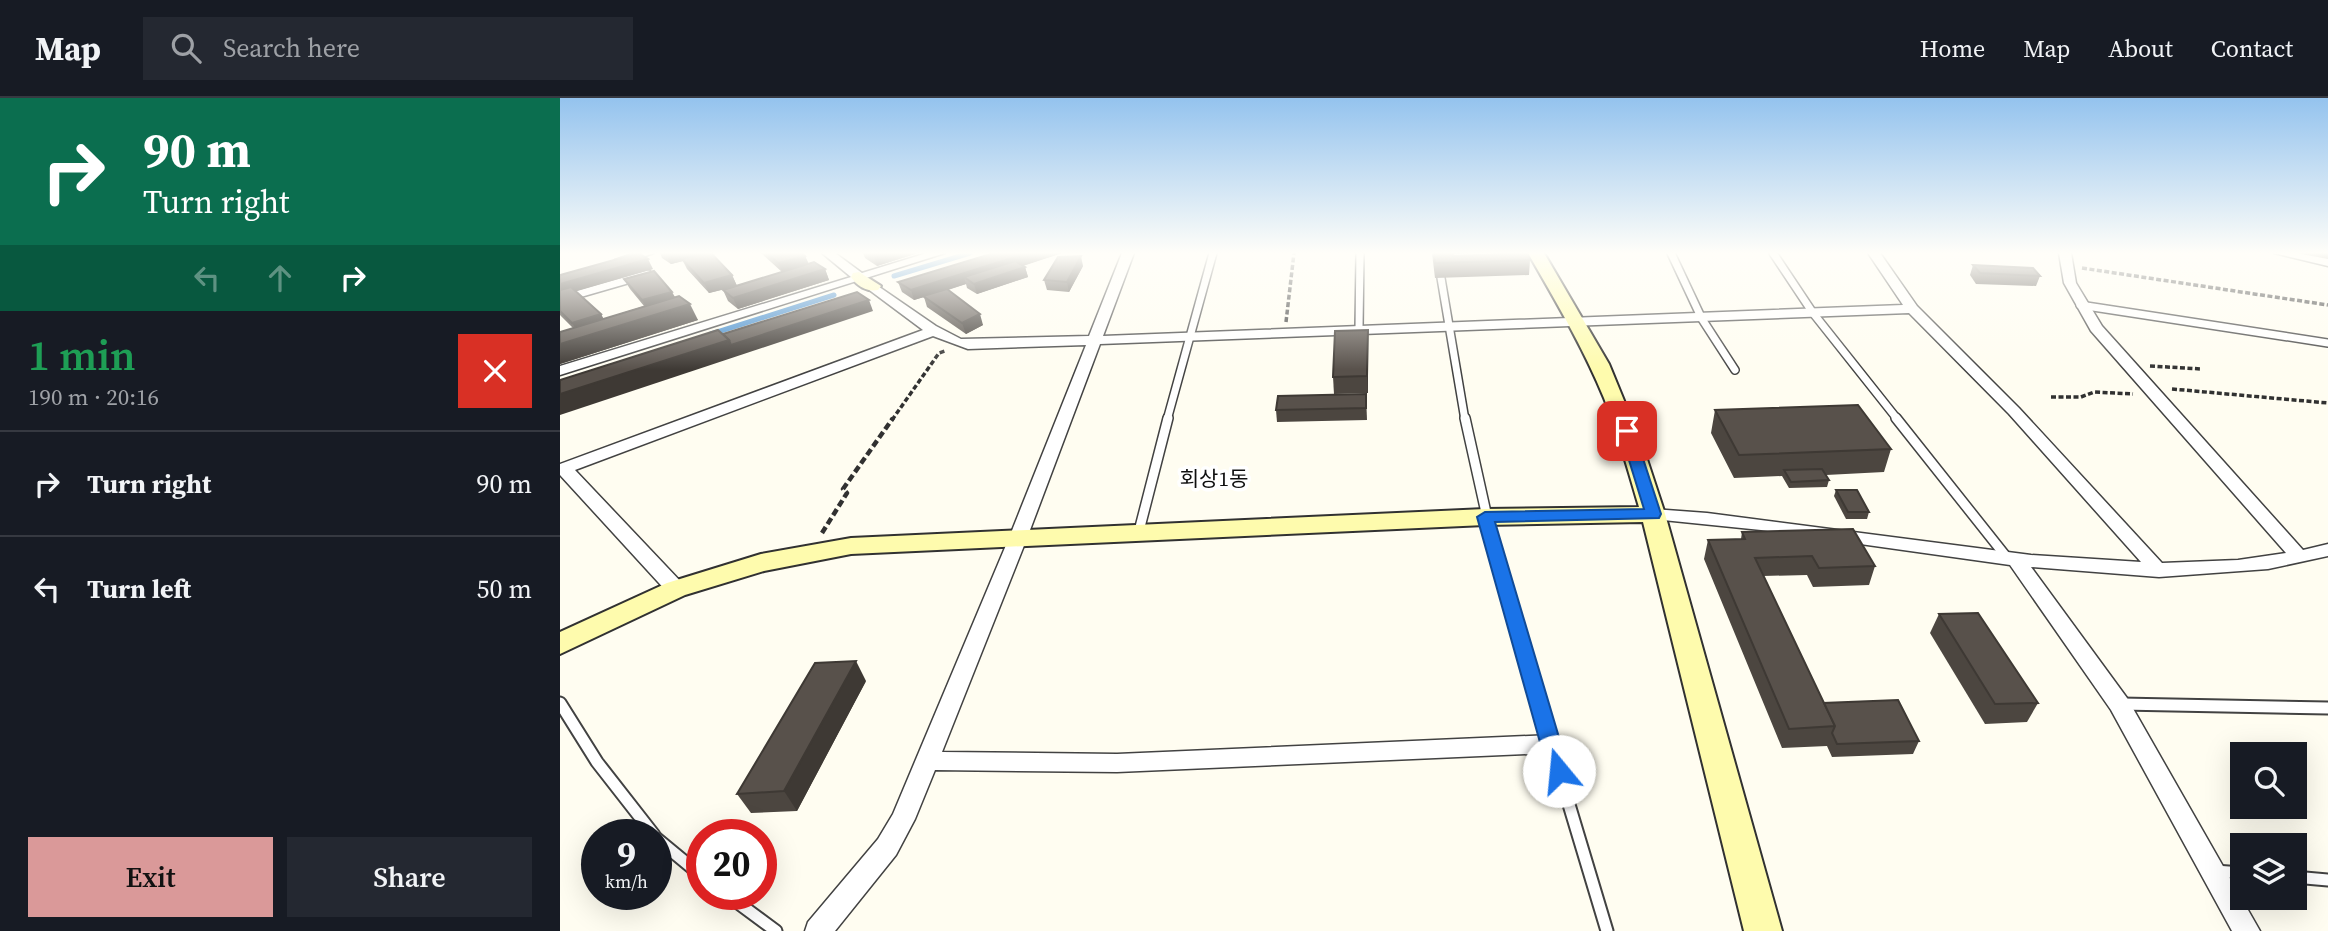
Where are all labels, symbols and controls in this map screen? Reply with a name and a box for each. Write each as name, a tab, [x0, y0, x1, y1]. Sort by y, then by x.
search box	[143, 17, 633, 80]
text: Map	[35, 26, 101, 71]
icon: search	[167, 29, 205, 67]
text: Search here	[223, 30, 360, 66]
text: Home	[1920, 32, 1985, 65]
text: Map	[2023, 32, 2070, 65]
text: About	[2108, 32, 2173, 65]
text: Contact	[2211, 32, 2293, 65]
text: 90 m	[143, 116, 251, 183]
icon: right	[28, 126, 119, 217]
text: Turn right	[143, 180, 289, 224]
icon: left	[188, 259, 226, 297]
icon: ahead	[261, 259, 299, 297]
icon: right	[334, 259, 372, 297]
text: 1 min	[28, 326, 136, 384]
button: close	[458, 334, 532, 408]
text: 190 m · 20:16	[28, 381, 159, 413]
pin	[1597, 401, 1657, 461]
icon: arrive	[1608, 412, 1646, 450]
district label: 회상1동	[1180, 464, 1248, 493]
icon: right	[28, 465, 66, 503]
text: Turn right	[87, 466, 211, 502]
text: 90 m	[477, 466, 532, 502]
icon: left	[28, 570, 66, 608]
text: Turn left	[87, 571, 191, 607]
text: 50 m	[477, 571, 532, 607]
position arrow	[1522, 734, 1596, 808]
map controls	[2230, 742, 2307, 910]
button: search	[2230, 742, 2307, 819]
speed limit sign: 20	[686, 819, 777, 910]
text: 9	[617, 831, 636, 879]
button: layers	[2230, 833, 2307, 910]
button: Exit	[28, 837, 273, 917]
button: Share	[287, 837, 532, 917]
text: km/h	[605, 869, 648, 894]

